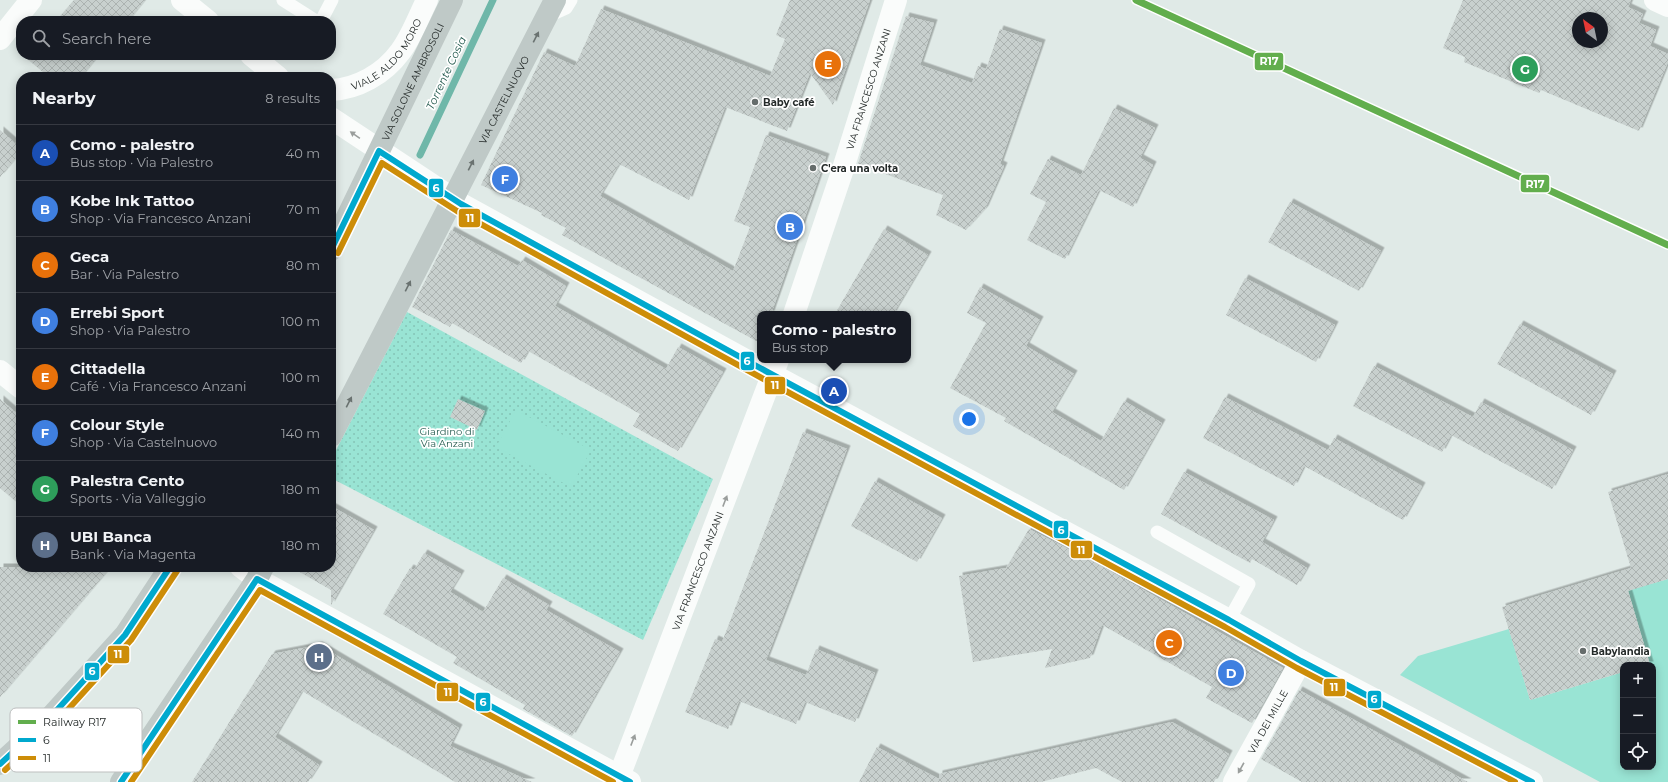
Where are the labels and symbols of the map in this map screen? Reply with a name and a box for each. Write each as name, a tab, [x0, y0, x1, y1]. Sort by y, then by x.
north arrow	[1572, 12, 1608, 48]
street label: VIALE ALDO MORO	[349, 16, 424, 93]
street label: VIA SOLONE AMBROSOLI	[378, 21, 446, 143]
street label: VIA FRANCESCO ANZANI	[843, 27, 893, 151]
one-way arrow	[533, 31, 539, 42]
water label: Torrente Cosia	[423, 34, 469, 112]
pin: E	[815, 49, 841, 79]
line badge: R17	[1254, 52, 1284, 71]
street label: VIA CASTELNUOVO	[476, 53, 532, 146]
text: R17	[1259, 54, 1279, 68]
pin: G	[1512, 54, 1538, 84]
place label: Baby café	[763, 96, 815, 109]
marker: Baby café	[750, 97, 760, 107]
one-way arrow	[350, 131, 360, 139]
one-way arrow	[468, 159, 474, 171]
place label: C'era una volta	[821, 162, 898, 175]
marker: C'era una volta	[808, 163, 818, 173]
pin: F	[492, 164, 518, 194]
line badge: R17	[1520, 174, 1550, 193]
text: R17	[1525, 177, 1545, 191]
line badge: 6	[428, 178, 444, 198]
text: 6	[432, 181, 440, 195]
line badge: 11	[458, 208, 481, 228]
text: 11	[466, 211, 474, 225]
pin: B	[777, 212, 803, 242]
one-way arrow	[405, 281, 412, 292]
line badge: 6	[740, 351, 755, 371]
text: 6	[743, 354, 751, 368]
line badge: 11	[764, 376, 786, 395]
pin: A	[821, 376, 847, 406]
text: 11	[771, 378, 779, 392]
one-way arrow	[346, 396, 352, 408]
your location	[959, 409, 979, 429]
park label: Giardino di Via Anzani	[420, 425, 474, 450]
one-way arrow	[722, 494, 728, 506]
street label: VIA FRANCESCO ANZANI	[669, 509, 726, 632]
line badge: 6	[1053, 520, 1069, 539]
text: 6	[1057, 523, 1065, 537]
line badge: 11	[1070, 540, 1093, 559]
text: 11	[1077, 543, 1085, 557]
pin: C	[1156, 628, 1182, 658]
pin: H	[306, 642, 332, 672]
line badge: 11	[107, 645, 130, 664]
place label: Babylandia	[1591, 645, 1650, 658]
marker: Babylandia	[1578, 646, 1588, 656]
text: 11	[114, 647, 122, 661]
pin: D	[1218, 658, 1244, 688]
line badge: 6	[84, 662, 100, 681]
text: 6	[88, 664, 96, 678]
line badge: 11	[1323, 678, 1346, 697]
text: 11	[1330, 680, 1338, 694]
line badge: 11	[436, 682, 459, 702]
text: 11	[444, 685, 452, 699]
street label: VIA DEI MILLE	[1244, 687, 1291, 756]
line badge: 6	[1367, 690, 1382, 709]
line badge: 6	[475, 692, 491, 712]
text: 6	[1370, 692, 1378, 706]
text: 6	[479, 695, 487, 709]
legend	[10, 708, 142, 772]
text: Railway R17	[43, 715, 106, 729]
text: 6	[43, 733, 50, 747]
one-way arrow	[630, 734, 636, 745]
text: 11	[43, 751, 51, 765]
one-way arrow	[1238, 763, 1244, 774]

